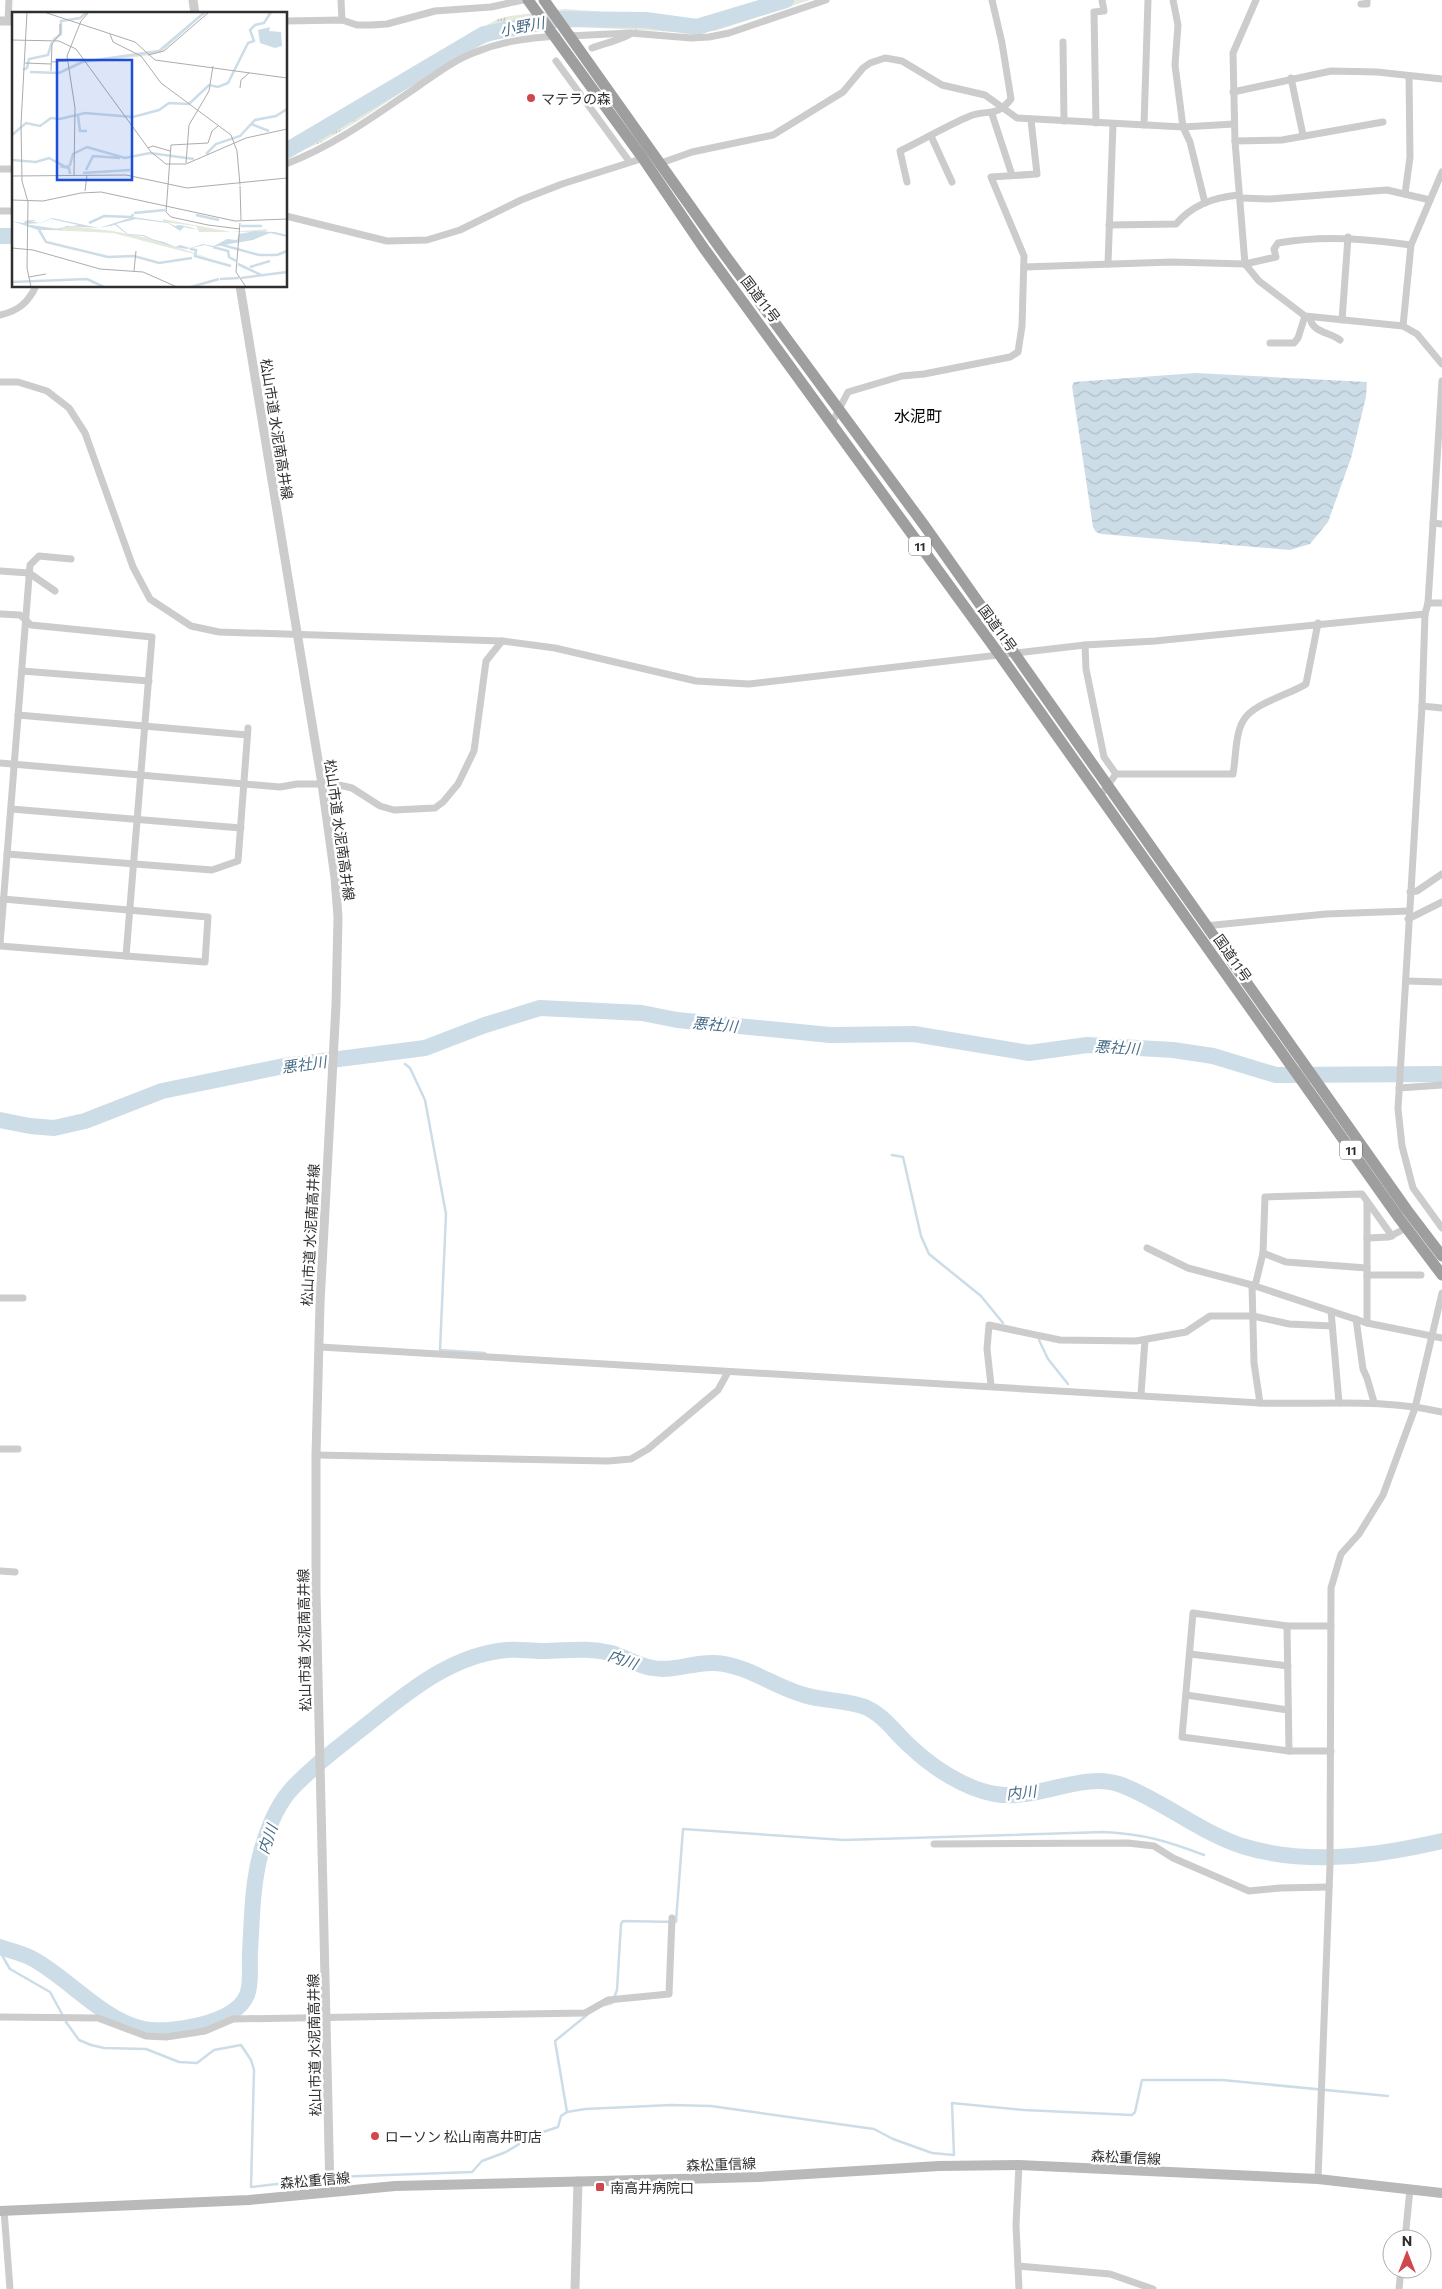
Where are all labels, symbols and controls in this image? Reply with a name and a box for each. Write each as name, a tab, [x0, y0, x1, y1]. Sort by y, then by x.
inset map	[12, 12, 288, 288]
water label: 小野川	[498, 12, 548, 39]
place label: マテラの森	[541, 90, 611, 107]
marker: マテラの森	[525, 92, 537, 104]
street label: 国道11号	[738, 272, 784, 326]
street label: 松山市道 水泥南高井線	[257, 357, 297, 501]
district label: 水泥町	[894, 406, 942, 425]
road number: 11	[909, 536, 931, 556]
street label: 国道11号	[975, 601, 1021, 655]
street label: 松山市道 水泥南高井線	[322, 758, 358, 902]
street label: 国道11号	[1211, 931, 1255, 985]
water label: 悪社川	[692, 1013, 740, 1035]
water label: 悪社川	[1094, 1037, 1142, 1057]
water label: 悪社川	[280, 1052, 330, 1076]
road number: 11	[1340, 1140, 1362, 1160]
street label: 松山市道 水泥南高井線	[298, 1163, 322, 1307]
street label: 松山市道 水泥南高井線	[294, 1569, 314, 1711]
water label: 内川	[606, 1646, 642, 1673]
water label: 内川	[1005, 1781, 1039, 1803]
water label: 内川	[254, 1820, 281, 1856]
street label: 松山市道 水泥南高井線	[304, 1974, 324, 2116]
place label: ローソン 松山南高井町店	[385, 2128, 542, 2145]
marker: ローソン 松山南高井町店	[369, 2130, 381, 2142]
street label: 森松重信線	[1091, 2147, 1161, 2167]
street label: 森松重信線	[686, 2154, 756, 2174]
street label: 森松重信線	[279, 2168, 351, 2192]
place label: 南高井病院口	[610, 2179, 694, 2196]
marker: 南高井病院口	[594, 2181, 606, 2193]
north arrow	[1382, 2229, 1432, 2279]
text: N	[1402, 2232, 1412, 2249]

